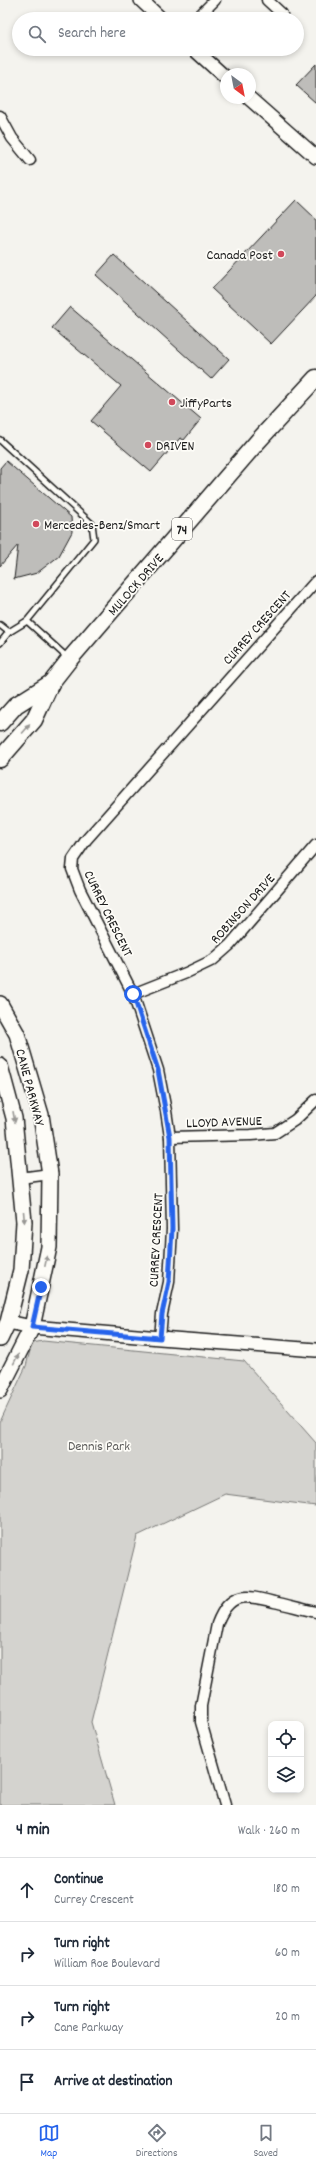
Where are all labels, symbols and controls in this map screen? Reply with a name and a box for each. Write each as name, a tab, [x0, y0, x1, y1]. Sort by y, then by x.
search box	[12, 12, 304, 56]
icon: search	[26, 23, 48, 45]
text: Search here	[58, 23, 126, 45]
north arrow	[220, 68, 256, 104]
place label: Canada Post	[207, 246, 273, 266]
marker: Canada Post	[276, 249, 286, 259]
place label: JiffyParts	[180, 394, 232, 414]
marker: JiffyParts	[167, 397, 177, 407]
place label: DRIVEN	[156, 437, 194, 457]
marker: DRIVEN	[143, 440, 153, 450]
place label: Mercedes-Benz/Smart	[44, 516, 160, 536]
road number: 74	[172, 518, 192, 540]
marker: Mercedes-Benz/Smart	[31, 519, 41, 529]
street label: MULOCK DRIVE	[104, 549, 170, 621]
street label: CURREY CRESCENT	[219, 586, 297, 670]
one-way arrow	[21, 724, 30, 735]
street label: CURREY CRESCENT	[78, 867, 137, 961]
street label: ROBINSON DRIVE	[206, 869, 281, 949]
route start	[124, 985, 142, 1003]
street label: CANE PARKWAY	[9, 1047, 49, 1129]
one-way arrow	[11, 1111, 17, 1123]
street label: LLOYD AVENUE	[186, 1112, 263, 1134]
street label: CURREY CRESCENT	[145, 1192, 169, 1288]
one-way arrow	[20, 1211, 27, 1223]
one-way arrow	[43, 1255, 49, 1267]
route end	[32, 1278, 50, 1296]
one-way arrow	[13, 1353, 19, 1364]
park label: Dennis Park	[68, 1437, 130, 1457]
map controls	[268, 1721, 304, 1793]
button: locate	[268, 1721, 304, 1757]
button: layers	[268, 1757, 304, 1793]
text: 4 min	[16, 1819, 50, 1843]
text: Walk · 260 m	[238, 1822, 300, 1841]
text: Continue	[54, 1869, 103, 1891]
icon: ahead	[16, 1879, 38, 1901]
text: 180 m	[273, 1880, 300, 1899]
text: Currey Crescent	[54, 1891, 134, 1910]
text: Turn right	[54, 1933, 110, 1955]
icon: right	[16, 1943, 38, 1965]
text: 60 m	[275, 1944, 300, 1963]
text: William Roe Boulevard	[54, 1955, 160, 1974]
text: Turn right	[54, 1997, 110, 2019]
icon: right	[16, 2007, 38, 2029]
text: 20 m	[275, 2008, 300, 2027]
text: Cane Parkway	[54, 2019, 123, 2038]
icon: arrive	[16, 2071, 38, 2093]
text: Arrive at destination	[54, 2071, 172, 2093]
tab: Map	[38, 2122, 60, 2162]
tab: Directions	[136, 2122, 178, 2162]
tab: Saved	[253, 2122, 278, 2162]

